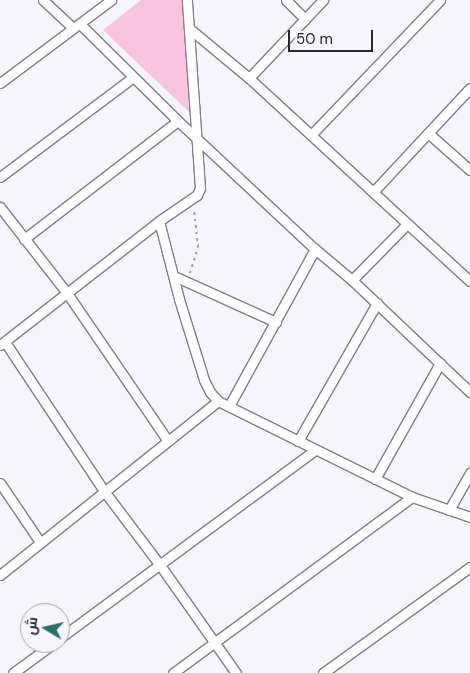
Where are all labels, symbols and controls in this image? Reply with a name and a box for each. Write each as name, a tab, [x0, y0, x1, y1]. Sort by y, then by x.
scale bar	[290, 20, 375, 52]
text: 50 m	[296, 29, 333, 49]
north arrow	[20, 603, 70, 653]
text: ش	[21, 616, 41, 636]

